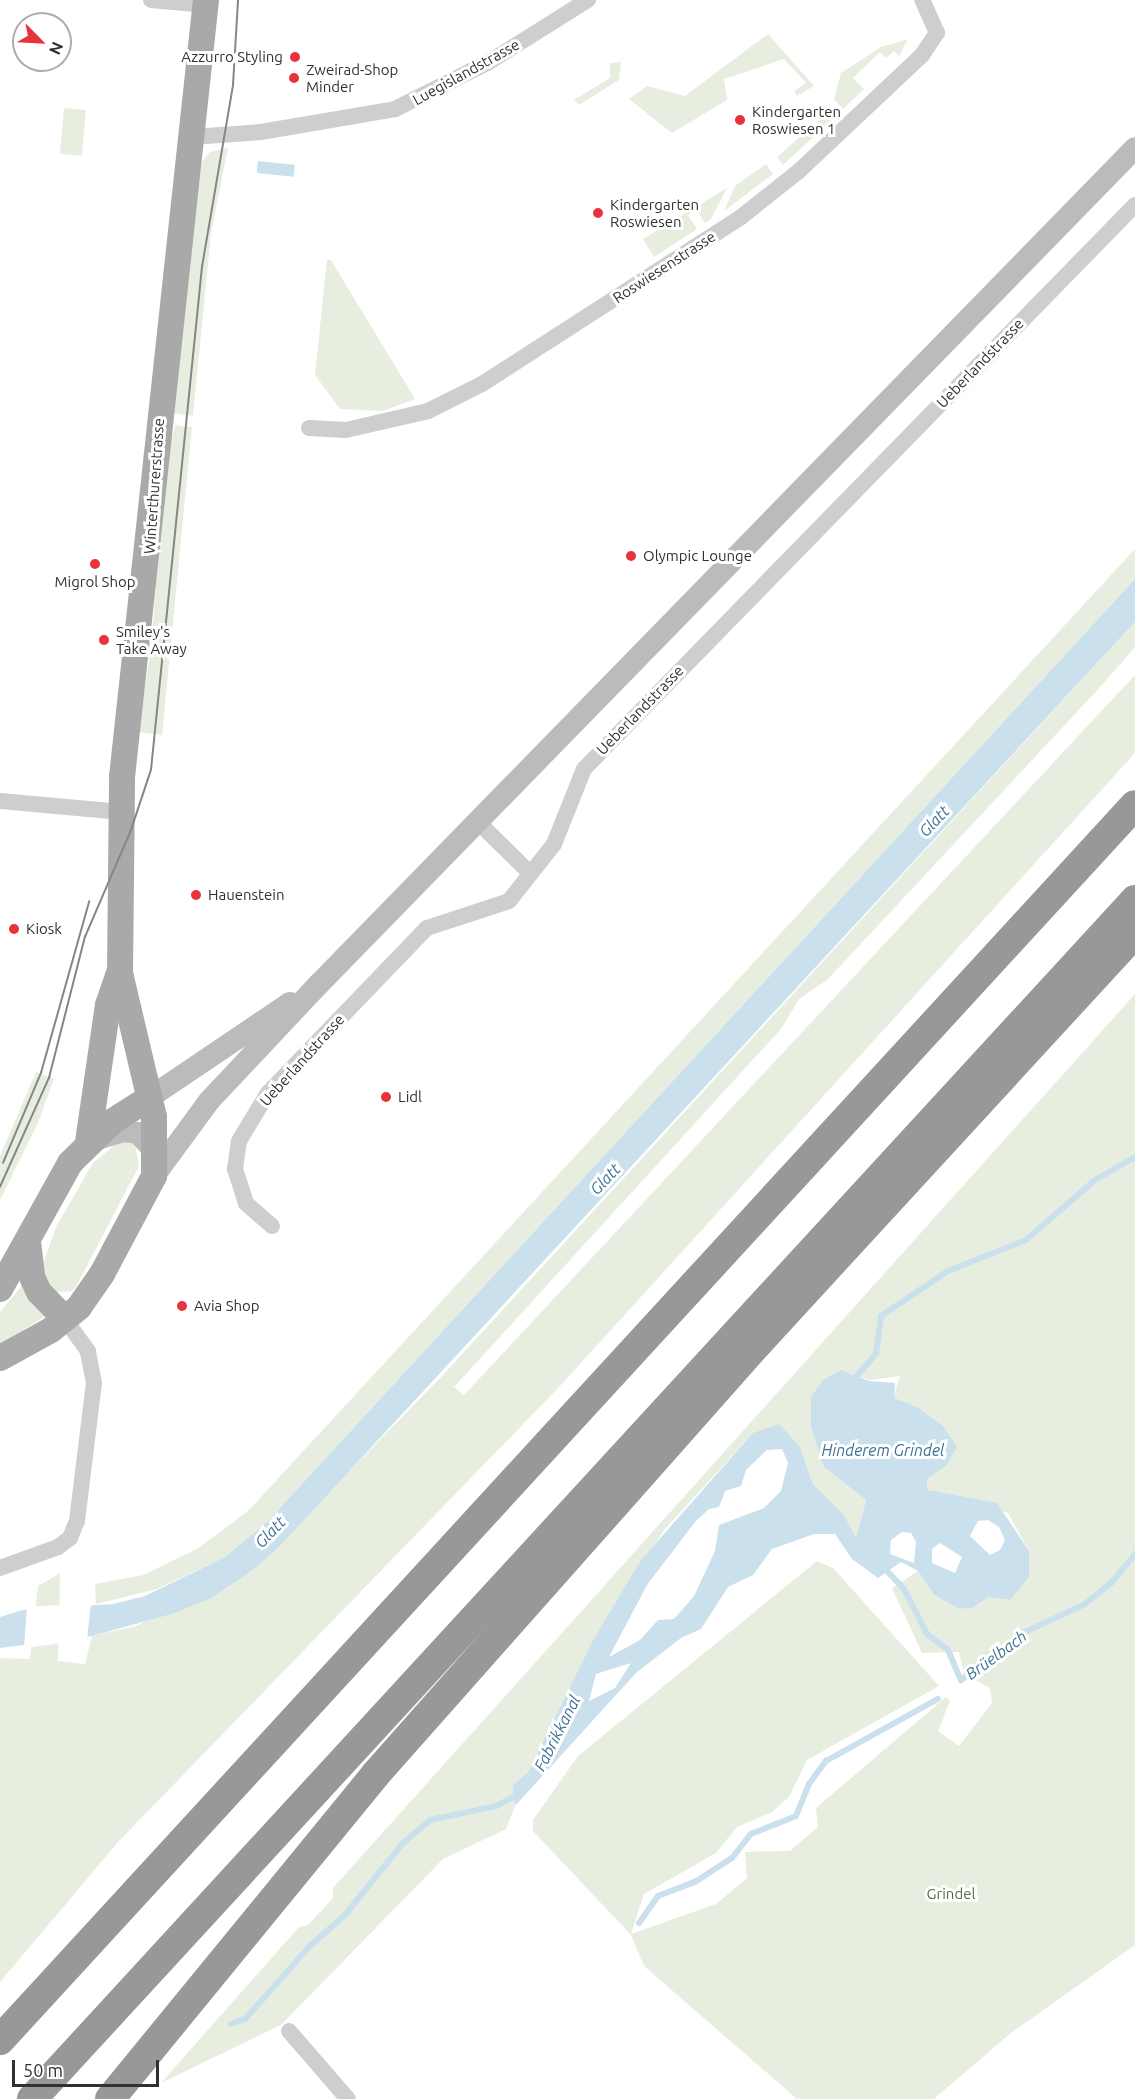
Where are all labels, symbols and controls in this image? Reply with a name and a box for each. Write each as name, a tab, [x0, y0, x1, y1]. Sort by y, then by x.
north arrow	[12, 12, 72, 72]
street label: Luegislandstrasse	[409, 35, 523, 109]
text: N	[46, 39, 67, 58]
place label: Azzurro Styling	[181, 48, 283, 66]
marker: Azzurro Styling	[288, 50, 302, 64]
place label: Zweirad-Shop Minder	[306, 60, 398, 95]
marker: Zweirad-Shop Minder	[287, 71, 301, 85]
place label: Kindergarten Roswiesen 1	[752, 102, 841, 137]
marker: Kindergarten Roswiesen 1	[733, 113, 747, 127]
place label: Kindergarten Roswiesen	[610, 195, 699, 230]
marker: Kindergarten Roswiesen	[591, 206, 605, 220]
street label: Roswiesenstrasse	[609, 227, 719, 307]
street label: Ueberlandstrasse	[933, 315, 1027, 411]
street label: Winterthurerstrasse	[140, 418, 168, 554]
place label: Olympic Lounge	[643, 547, 752, 565]
marker: Olympic Lounge	[624, 549, 638, 563]
marker: Migrol Shop	[88, 557, 102, 571]
place label: Migrol Shop	[54, 573, 136, 591]
place label: Smiley's Take Away	[116, 622, 187, 657]
marker: Smiley's Take Away	[97, 633, 111, 647]
street label: Ueberlandstrasse	[593, 662, 687, 758]
water label: Glatt	[915, 801, 953, 841]
place label: Hauenstein	[208, 886, 284, 904]
marker: Hauenstein	[189, 888, 203, 902]
place label: Kiosk	[26, 920, 62, 938]
marker: Kiosk	[7, 922, 21, 936]
street label: Ueberlandstrasse	[256, 1010, 348, 1110]
place label: Lidl	[398, 1088, 422, 1106]
marker: Lidl	[379, 1090, 393, 1104]
water label: Glatt	[586, 1159, 624, 1199]
place label: Avia Shop	[194, 1297, 260, 1315]
marker: Avia Shop	[175, 1299, 189, 1313]
water label: Hinderem Grindel	[822, 1440, 944, 1460]
water label: Glatt	[251, 1512, 289, 1552]
water label: Brüelbach	[962, 1626, 1030, 1684]
water label: Fabrikkanal	[530, 1692, 584, 1774]
park label: Grindel	[927, 1885, 975, 1903]
scale bar	[15, 2048, 162, 2086]
text: 50 m	[23, 2060, 63, 2080]

